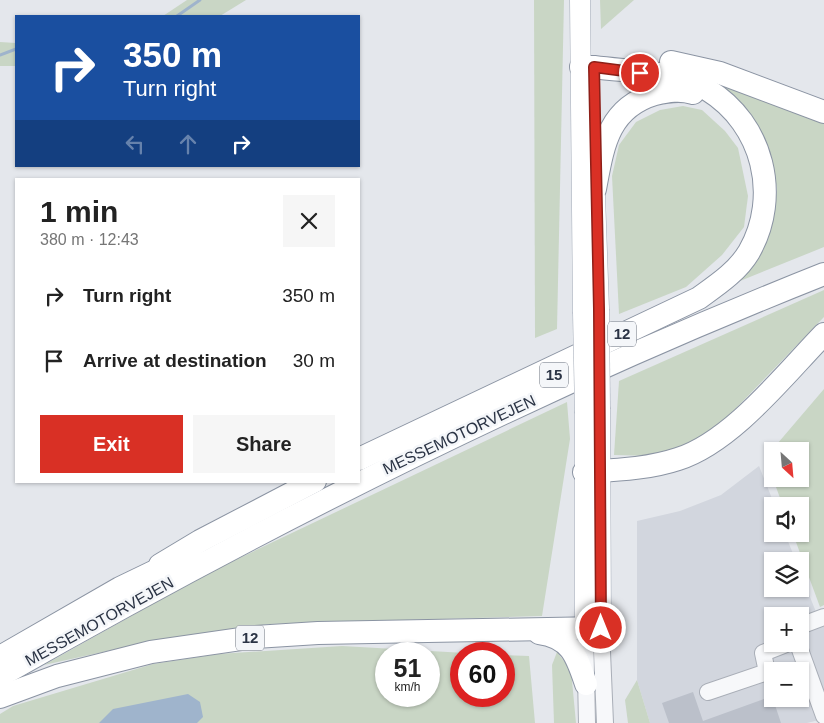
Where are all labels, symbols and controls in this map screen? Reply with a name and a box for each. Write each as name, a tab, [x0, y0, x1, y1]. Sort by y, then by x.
icon: right	[40, 35, 105, 100]
text: 350 m	[123, 35, 222, 74]
pin	[619, 52, 661, 94]
icon: arrive	[626, 59, 654, 87]
text: Turn right	[123, 76, 216, 101]
icon: left	[121, 130, 149, 158]
icon: ahead	[174, 130, 202, 158]
icon: right	[227, 130, 255, 158]
text: 1 min	[40, 195, 118, 228]
button: close	[283, 195, 335, 247]
text: 380 m · 12:43	[40, 231, 139, 248]
icon: right	[40, 282, 68, 310]
text: Turn right	[83, 285, 171, 306]
text: 350 m	[282, 285, 335, 306]
road number: 12	[608, 322, 636, 346]
icon: arrive	[40, 347, 68, 375]
text: Arrive at destination	[83, 350, 267, 371]
text: 30 m	[293, 350, 335, 371]
road number: 15	[540, 362, 568, 388]
street label: MESSEMOTORVEJEN	[380, 392, 538, 477]
button: Exit	[40, 415, 183, 473]
button: Share	[193, 415, 335, 473]
north arrow	[764, 442, 809, 488]
map controls	[764, 442, 809, 707]
button: sound	[764, 497, 809, 542]
button: layers	[764, 552, 809, 597]
street label: MESSEMOTORVEJEN	[22, 574, 176, 669]
position arrow	[574, 601, 626, 653]
button: +	[764, 607, 809, 652]
road number: 12	[236, 626, 264, 650]
speed limit sign: 60	[450, 642, 515, 707]
text: 51	[394, 654, 421, 682]
button: −	[764, 662, 809, 707]
text: km/h	[394, 680, 421, 694]

